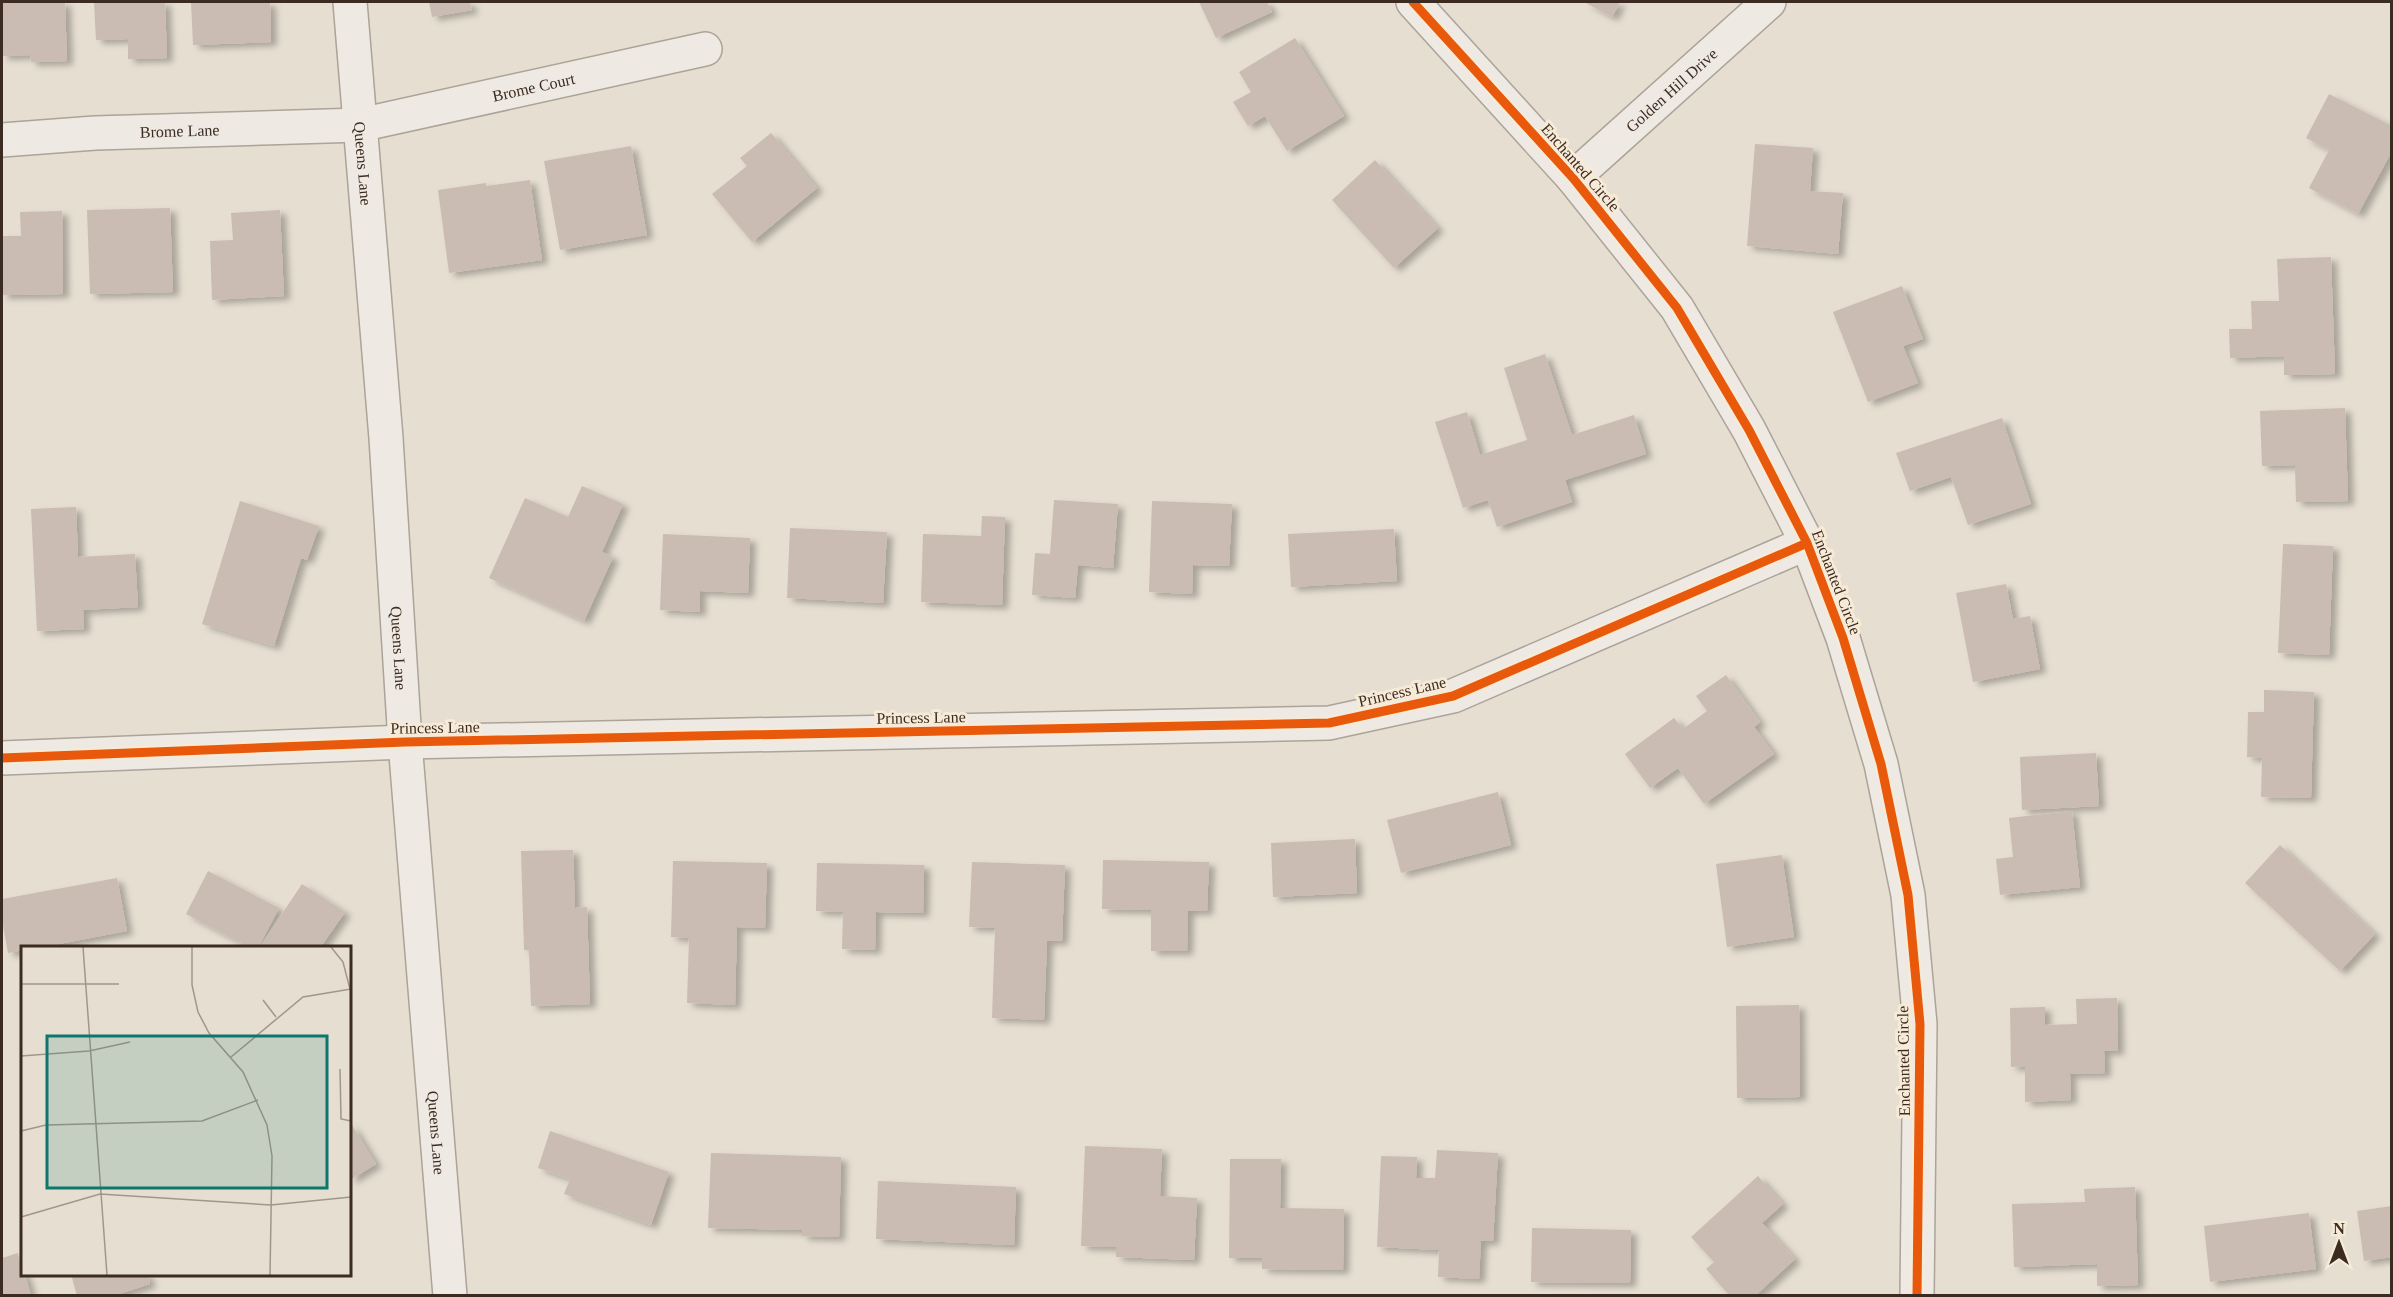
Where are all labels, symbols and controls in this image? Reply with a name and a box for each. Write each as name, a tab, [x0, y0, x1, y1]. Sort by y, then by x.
street label: Golden Hill Drive	[1623, 45, 1721, 135]
street label: Brome Court	[491, 70, 577, 105]
street label: Enchanted Circle	[1538, 120, 1623, 215]
street label: Brome Lane	[140, 121, 220, 141]
street label: Queens Lane	[351, 121, 375, 206]
street label: Enchanted Circle	[1809, 527, 1864, 637]
street label: Queens Lane	[388, 606, 410, 691]
street label: Princess Lane	[1357, 673, 1448, 710]
street label: Princess Lane	[876, 708, 966, 727]
street label: Princess Lane	[390, 718, 480, 737]
inset map	[21, 946, 351, 1276]
street label: Enchanted Circle	[1894, 1006, 1913, 1116]
street label: Queens Lane	[424, 1090, 448, 1175]
north arrow	[2309, 1213, 2369, 1273]
text: N	[2333, 1220, 2345, 1237]

